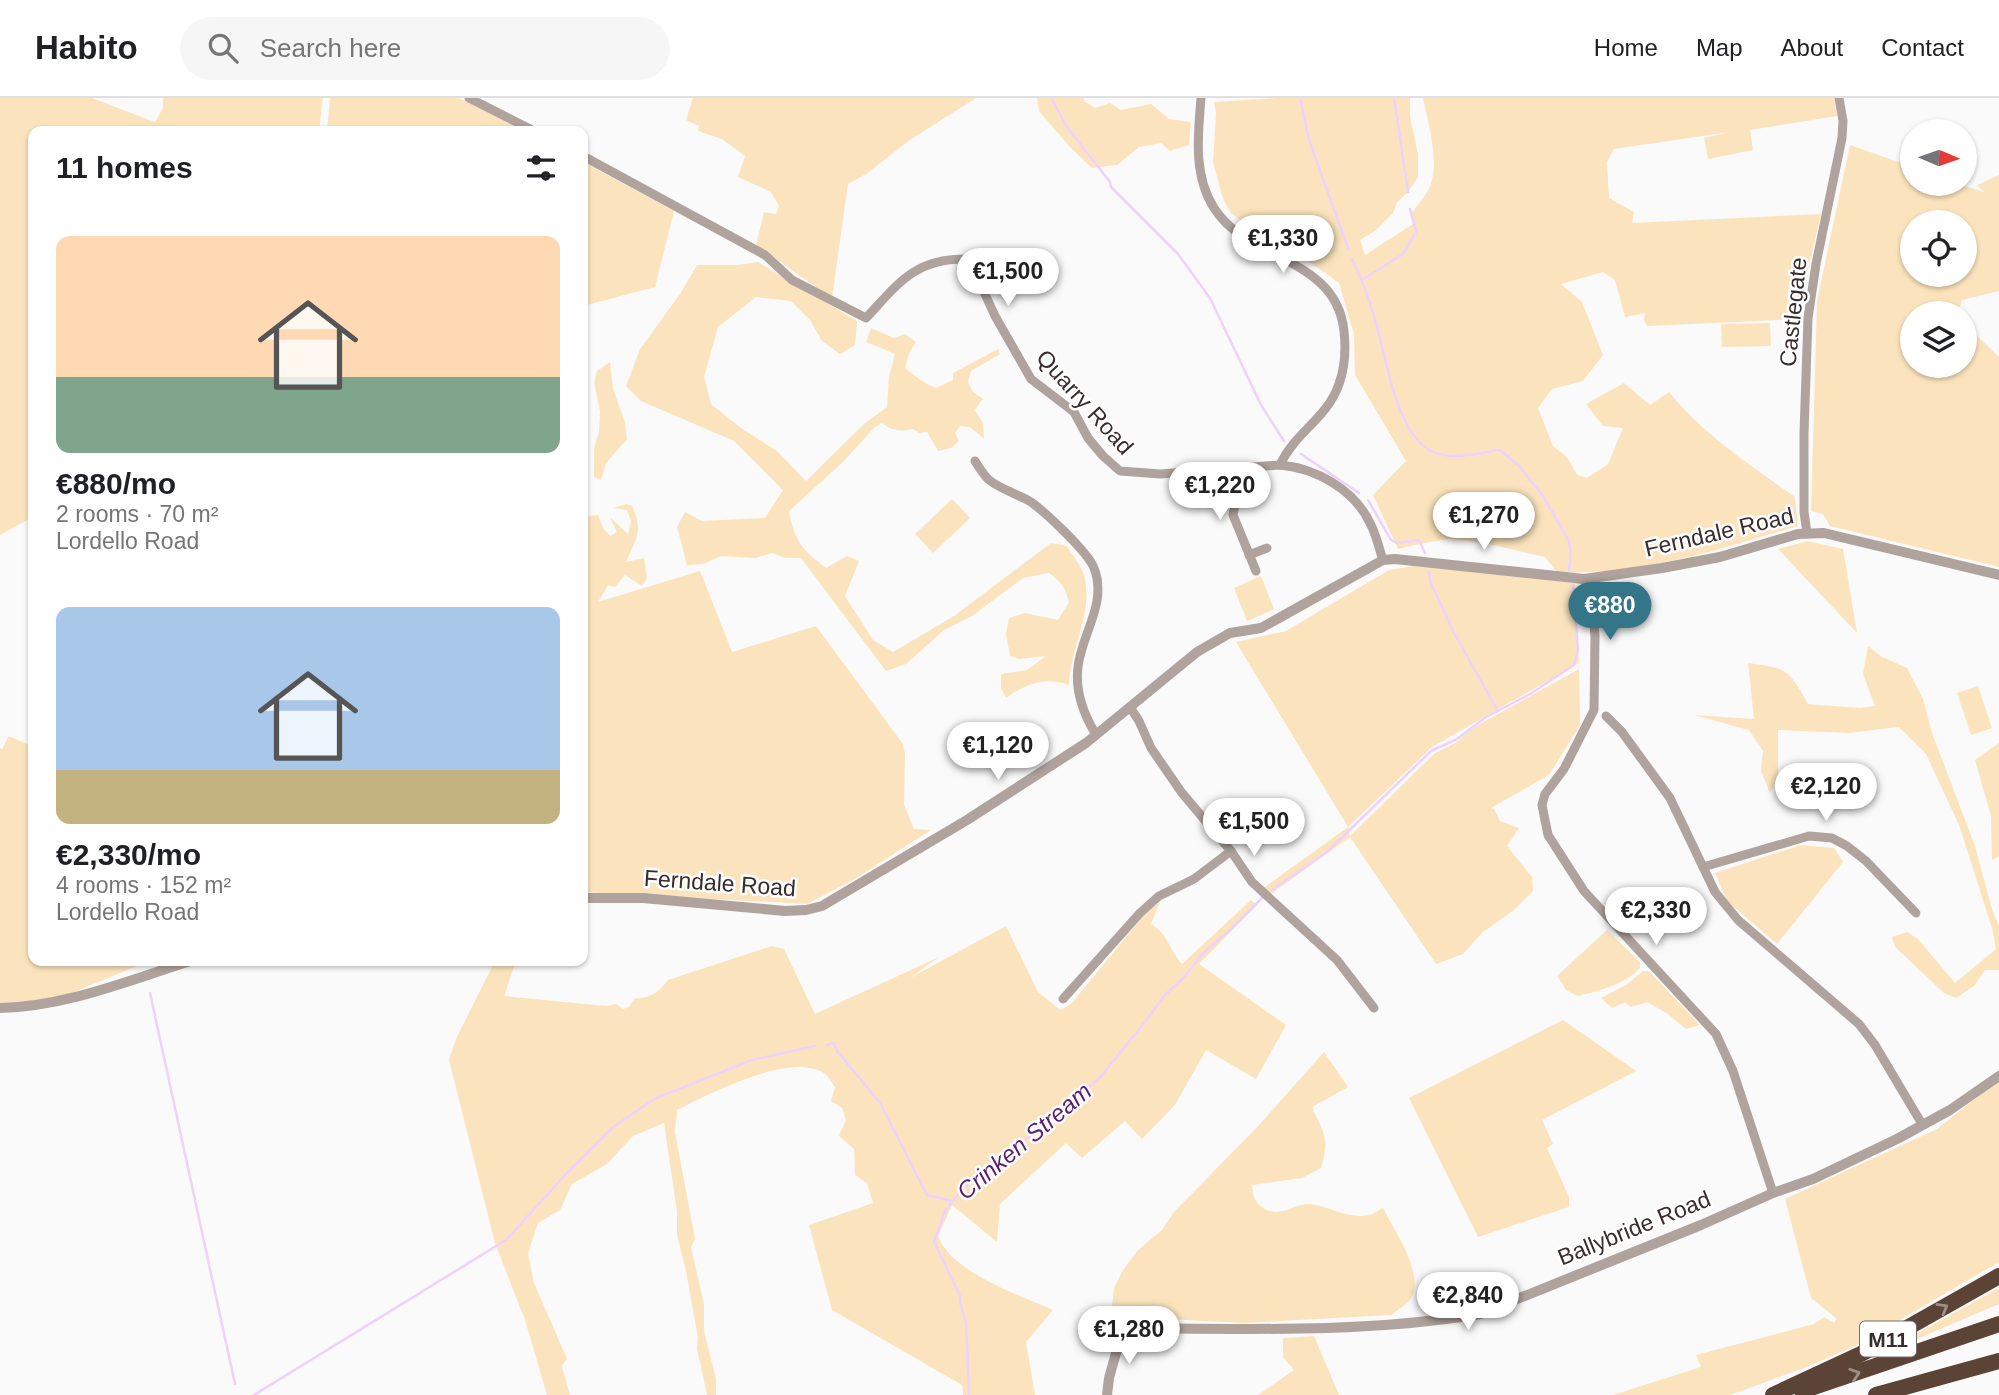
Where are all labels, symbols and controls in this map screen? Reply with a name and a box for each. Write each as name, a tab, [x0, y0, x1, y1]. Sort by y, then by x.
search box	[180, 17, 670, 80]
text: Habito	[35, 29, 138, 66]
icon: search	[204, 29, 242, 67]
text: Search here	[260, 33, 401, 63]
text: Home	[1594, 34, 1658, 61]
text: Map	[1696, 34, 1743, 61]
text: About	[1781, 34, 1843, 61]
text: Contact	[1881, 34, 1964, 61]
north arrow	[1900, 119, 1978, 196]
map controls	[1900, 119, 1977, 378]
icon: filters	[522, 149, 560, 187]
text: 11 homes	[56, 151, 193, 184]
button: locate	[1900, 210, 1977, 287]
pin: €1,330	[1226, 216, 1340, 275]
text: €1,330	[1248, 225, 1318, 251]
pin: €1,500	[951, 248, 1065, 308]
street label: Castlegate	[1774, 256, 1812, 368]
text: €1,500	[973, 258, 1043, 284]
icon: home	[245, 282, 371, 408]
button: layers	[1900, 301, 1977, 378]
street label: Quarry Road	[1031, 344, 1139, 460]
pin: €1,220	[1163, 462, 1277, 522]
text: €880/mo	[56, 467, 176, 500]
text: €1,220	[1185, 472, 1255, 498]
pin: €1,270	[1427, 492, 1541, 552]
text: 2 rooms · 70 m²	[56, 501, 218, 527]
text: €1,270	[1449, 502, 1519, 528]
street label: Ferndale Road	[1642, 502, 1796, 562]
text: Lordello Road	[56, 528, 199, 554]
pin: €880	[1569, 582, 1651, 642]
text: €880	[1584, 592, 1636, 618]
icon: home	[245, 653, 371, 779]
pin: €1,120	[941, 722, 1055, 782]
text: €1,120	[963, 732, 1033, 758]
pin: €2,120	[1769, 764, 1883, 823]
text: €2,120	[1791, 773, 1861, 799]
pin: €1,500	[1197, 798, 1311, 858]
text: €1,500	[1219, 808, 1289, 834]
text: €2,330/mo	[56, 838, 201, 871]
street label: Ferndale Road	[643, 865, 797, 901]
text: 4 rooms · 152 m²	[56, 872, 231, 898]
pin: €2,330	[1599, 888, 1713, 947]
text: €2,330	[1621, 897, 1691, 923]
text: Lordello Road	[56, 899, 199, 925]
water label: Crinken Stream	[951, 1077, 1097, 1205]
street label: Ballybride Road	[1554, 1186, 1714, 1270]
pin: €2,840	[1411, 1272, 1525, 1332]
text: €2,840	[1433, 1282, 1503, 1308]
one-way arrow	[1936, 1303, 1948, 1316]
pin: €1,280	[1072, 1306, 1186, 1366]
text: €1,280	[1094, 1316, 1164, 1342]
road number: M11	[1860, 1322, 1916, 1356]
one-way arrow	[1848, 1368, 1860, 1382]

